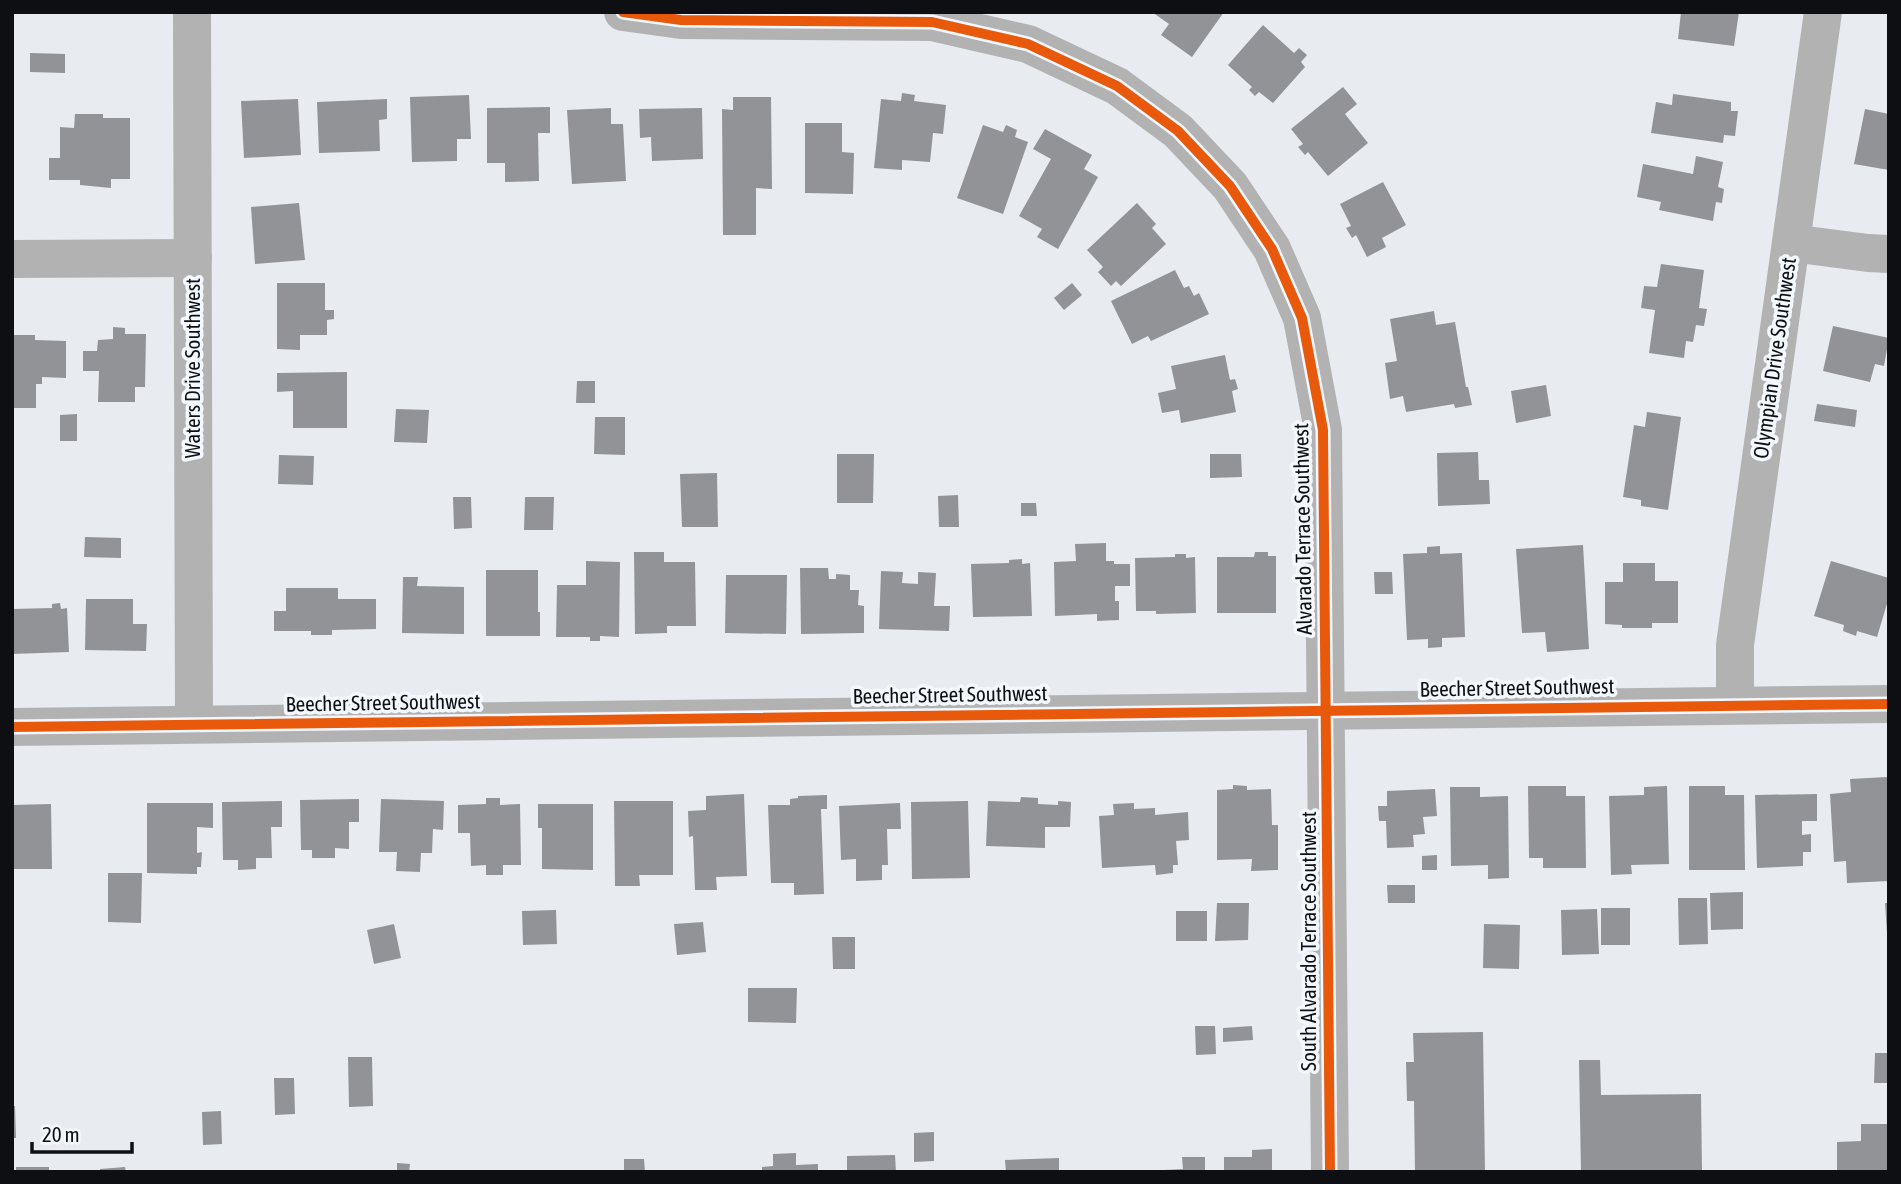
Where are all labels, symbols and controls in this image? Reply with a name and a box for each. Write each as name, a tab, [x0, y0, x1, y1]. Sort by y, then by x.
street label: Olympian Drive Southwest	[1748, 256, 1800, 460]
street label: Waters Drive Southwest	[180, 278, 204, 458]
street label: Alvarado Terrace Southwest	[1288, 423, 1316, 635]
street label: Beecher Street Southwest	[1419, 673, 1615, 701]
street label: Beecher Street Southwest	[852, 680, 1048, 708]
street label: Beecher Street Southwest	[285, 688, 481, 716]
street label: South Alvarado Terrace Southwest	[1296, 811, 1320, 1071]
scale bar	[32, 1110, 131, 1154]
text: 20 m	[42, 1122, 80, 1146]

